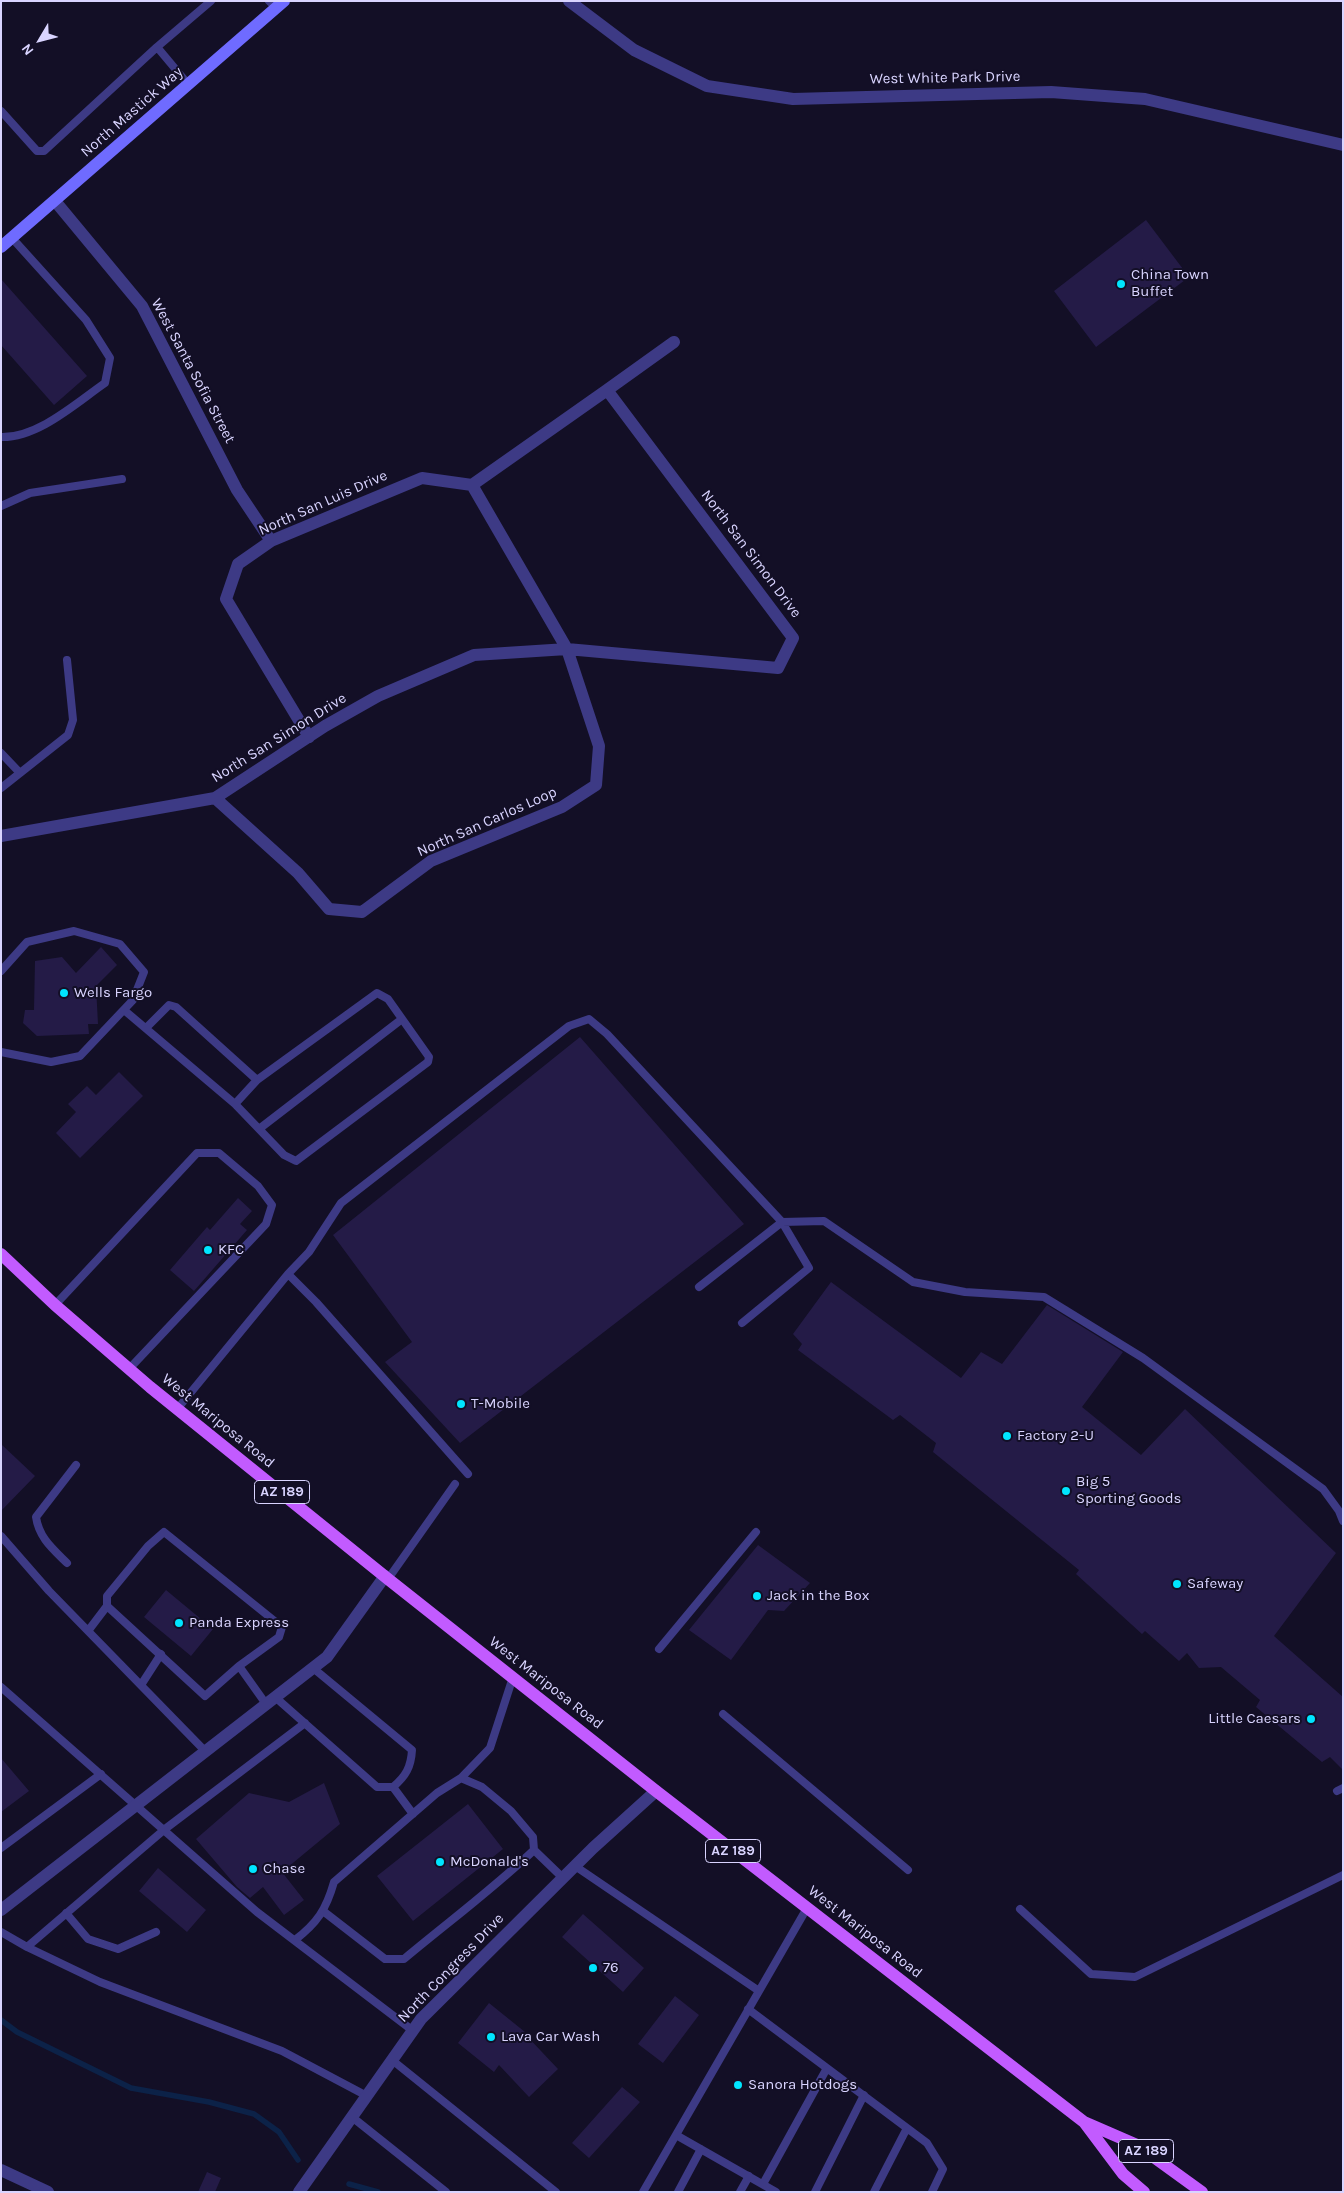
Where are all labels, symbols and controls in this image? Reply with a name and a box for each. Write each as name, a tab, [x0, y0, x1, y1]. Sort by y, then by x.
north arrow	[15, 15, 65, 65]
text: N	[18, 40, 37, 58]
street label: North Mastick Way	[77, 63, 187, 161]
street label: West White Park Drive	[870, 68, 1020, 88]
place label: China Town Buffet	[1131, 266, 1209, 301]
marker: China Town Buffet	[1115, 278, 1127, 290]
street label: West Santa Sofia Street	[147, 296, 239, 446]
street label: North San Luis Drive	[256, 466, 390, 540]
street label: North San Simon Drive	[697, 486, 805, 622]
street label: North San Simon Drive	[208, 689, 350, 787]
street label: North San Carlos Loop	[414, 783, 560, 861]
place label: Wells Fargo	[74, 984, 152, 1002]
marker: Wells Fargo	[58, 987, 70, 999]
place label: KFC	[218, 1241, 244, 1259]
marker: KFC	[202, 1244, 214, 1256]
street label: West Mariposa Road	[158, 1370, 278, 1472]
place label: T-Mobile	[471, 1395, 530, 1413]
marker: T-Mobile	[455, 1398, 467, 1410]
place label: Factory 2-U	[1017, 1427, 1094, 1445]
marker: Factory 2-U	[1001, 1430, 1013, 1442]
place label: Big 5 Sporting Goods	[1076, 1473, 1181, 1508]
road number: AZ 189	[254, 1480, 310, 1504]
marker: Big 5 Sporting Goods	[1060, 1485, 1072, 1497]
place label: Safeway	[1187, 1575, 1243, 1593]
marker: Safeway	[1171, 1578, 1183, 1590]
place label: Jack in the Box	[767, 1587, 869, 1605]
marker: Jack in the Box	[751, 1590, 763, 1602]
place label: Panda Express	[189, 1614, 289, 1632]
marker: Panda Express	[173, 1617, 185, 1629]
street label: West Mariposa Road	[485, 1633, 607, 1733]
place label: Little Caesars	[1208, 1710, 1301, 1728]
marker: Little Caesars	[1305, 1713, 1317, 1725]
road number: AZ 189	[706, 1840, 760, 1862]
place label: McDonald's	[450, 1853, 529, 1871]
marker: McDonald's	[434, 1856, 446, 1868]
place label: Chase	[263, 1860, 305, 1878]
marker: Chase	[247, 1863, 259, 1875]
street label: West Mariposa Road	[804, 1882, 926, 1982]
street label: North Congress Drive	[394, 1910, 508, 2026]
place label: 76	[603, 1959, 619, 1977]
marker: 76	[587, 1962, 599, 1974]
place label: Lava Car Wash	[501, 2028, 600, 2046]
marker: Lava Car Wash	[485, 2031, 497, 2043]
place label: Sanora Hotdogs	[748, 2076, 857, 2094]
marker: Sanora Hotdogs	[732, 2079, 744, 2091]
road number: AZ 189	[1118, 2140, 1174, 2162]

